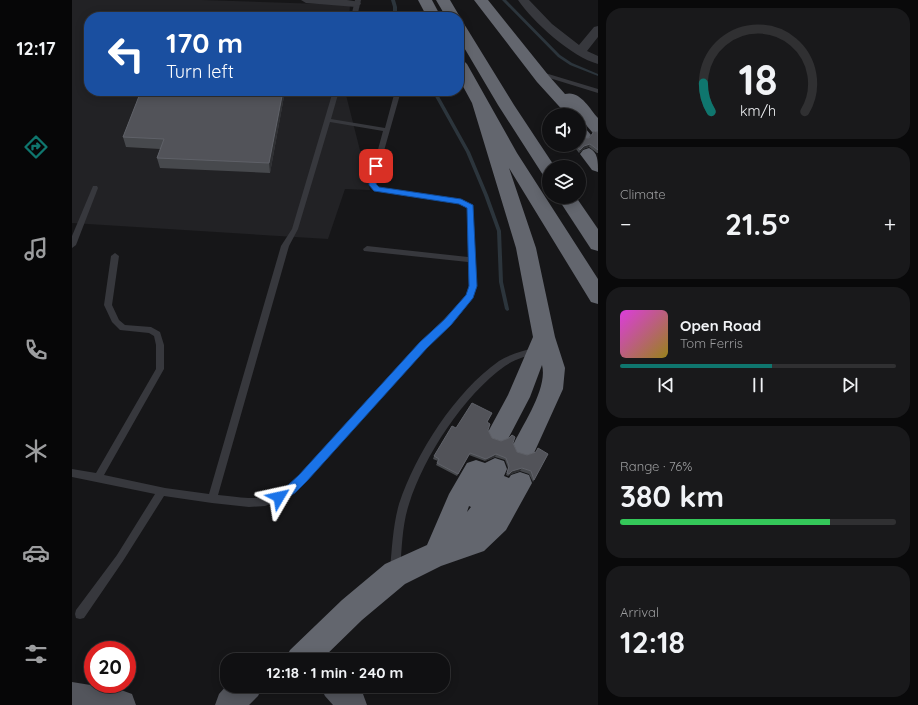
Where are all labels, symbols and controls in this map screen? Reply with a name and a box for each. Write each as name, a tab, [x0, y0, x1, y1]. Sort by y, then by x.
text: 170 m	[166, 25, 243, 60]
icon: left	[100, 28, 152, 80]
text: 12:17	[16, 37, 56, 60]
text: 18	[739, 53, 777, 105]
text: Turn left	[166, 60, 234, 83]
text: km/h	[740, 101, 776, 119]
map controls	[542, 108, 586, 204]
button: sound	[542, 108, 586, 152]
icon: directions	[22, 133, 50, 161]
pin	[359, 149, 393, 183]
icon: arrive	[365, 155, 387, 177]
button: layers	[542, 160, 586, 204]
text: Climate	[620, 186, 666, 202]
text: 21.5°	[725, 205, 790, 243]
text: −	[620, 210, 631, 238]
text: +	[884, 210, 896, 238]
icon: music	[22, 235, 50, 263]
text: Open Road	[680, 316, 761, 335]
text: Tom Ferris	[680, 335, 743, 351]
icon: phone	[22, 336, 50, 364]
icon: previous	[655, 374, 677, 396]
icon: pause	[747, 374, 769, 396]
icon: next	[839, 374, 861, 396]
icon: climate	[22, 437, 50, 465]
text: Range · 76%	[620, 458, 692, 474]
position arrow	[258, 476, 300, 518]
text: 380 km	[620, 477, 724, 515]
icon: car	[22, 539, 50, 567]
text: Arrival	[620, 604, 659, 620]
text: 12:18	[620, 623, 685, 661]
icon: filters	[22, 640, 50, 668]
speed limit sign: 20	[84, 641, 136, 693]
text: 12:18 · 1 min · 240 m	[267, 663, 403, 682]

